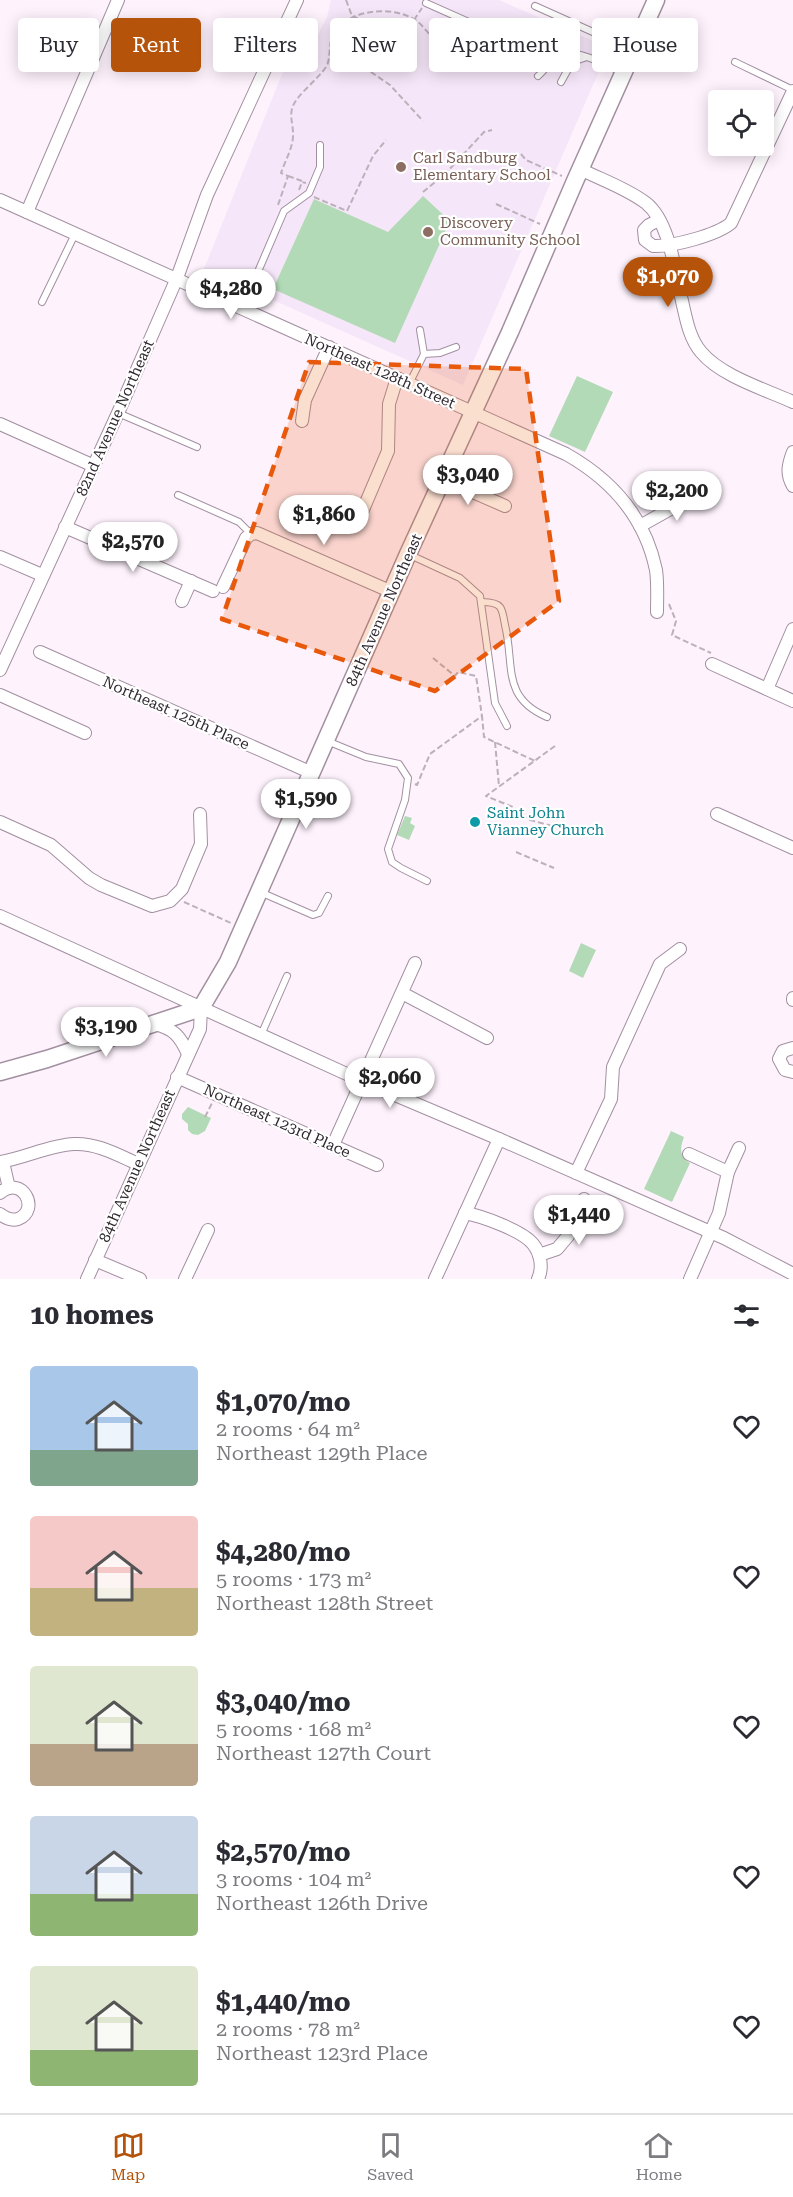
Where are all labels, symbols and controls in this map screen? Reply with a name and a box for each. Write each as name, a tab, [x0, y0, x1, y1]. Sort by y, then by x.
chip: Buy	[18, 18, 99, 72]
chip: Rent	[111, 18, 201, 72]
chip: Filters	[213, 18, 318, 72]
chip: New	[330, 18, 417, 72]
chip: Apartment	[429, 18, 580, 72]
chip: House	[592, 18, 698, 72]
map controls	[708, 90, 774, 156]
button: locate	[708, 90, 774, 156]
place label: Carl Sandburg Elementary School	[413, 149, 551, 184]
marker: Carl Sandburg Elementary School	[394, 160, 408, 174]
place label: Discovery Community School	[440, 214, 581, 249]
marker: Discovery Community School	[421, 225, 435, 239]
pin: $1,070	[619, 257, 717, 308]
text: $1,070	[637, 264, 699, 288]
pin: $4,280	[182, 269, 280, 320]
text: $4,280	[200, 276, 262, 300]
street label: Northeast 128th Street	[302, 330, 458, 413]
street label: 82nd Avenue Northeast	[72, 337, 158, 499]
pin: $3,040	[419, 455, 517, 506]
text: $3,040	[437, 462, 499, 486]
pin: $2,200	[628, 471, 726, 522]
text: $2,200	[646, 478, 708, 502]
pin: $1,860	[275, 495, 373, 546]
text: $1,860	[293, 502, 355, 526]
pin: $2,570	[84, 522, 182, 573]
text: $2,570	[102, 529, 164, 553]
street label: 84th Avenue Northeast	[342, 531, 426, 689]
street label: Northeast 125th Place	[100, 673, 252, 753]
pin: $1,590	[257, 779, 355, 830]
text: $1,590	[275, 786, 337, 810]
place label: Saint John Vianney Church	[487, 804, 605, 839]
marker: Saint John Vianney Church	[468, 815, 482, 829]
pin: $3,190	[57, 1007, 155, 1058]
text: $3,190	[75, 1014, 137, 1038]
pin: $2,060	[341, 1058, 439, 1109]
text: $2,060	[359, 1065, 421, 1089]
street label: Northeast 123rd Place	[201, 1080, 353, 1162]
street label: 84th Avenue Northeast	[95, 1087, 179, 1245]
pin: $1,440	[530, 1195, 628, 1246]
text: $1,440	[548, 1202, 610, 1226]
icon: filters	[730, 1299, 763, 1332]
text: 10 homes	[30, 1300, 154, 1330]
text: $1,070/mo	[216, 1387, 351, 1417]
icon: home	[78, 1390, 150, 1462]
icon: heart	[730, 1410, 763, 1443]
text: 2 rooms · 64 m²	[216, 1417, 360, 1441]
text: Northeast 129th Place	[216, 1441, 427, 1465]
text: $4,280/mo	[216, 1537, 351, 1567]
icon: home	[78, 1540, 150, 1612]
icon: heart	[730, 1560, 763, 1593]
text: 5 rooms · 173 m²	[216, 1567, 371, 1591]
text: Northeast 128th Street	[216, 1591, 433, 1615]
text: $3,040/mo	[216, 1687, 351, 1717]
icon: home	[78, 1690, 150, 1762]
icon: heart	[730, 1710, 763, 1743]
text: 5 rooms · 168 m²	[216, 1717, 371, 1741]
text: Northeast 127th Court	[216, 1741, 431, 1765]
text: $2,570/mo	[216, 1837, 351, 1867]
icon: home	[78, 1840, 150, 1912]
icon: heart	[730, 1860, 763, 1893]
text: 3 rooms · 104 m²	[216, 1867, 371, 1891]
text: Northeast 126th Drive	[216, 1891, 428, 1915]
text: $1,440/mo	[216, 1987, 351, 2017]
icon: home	[78, 1990, 150, 2062]
icon: heart	[730, 2010, 763, 2043]
text: 2 rooms · 78 m²	[216, 2017, 360, 2041]
text: Northeast 123rd Place	[216, 2041, 428, 2065]
tab: Map	[111, 2129, 145, 2184]
tab: Saved	[367, 2129, 414, 2184]
tab: Home	[636, 2129, 682, 2184]

